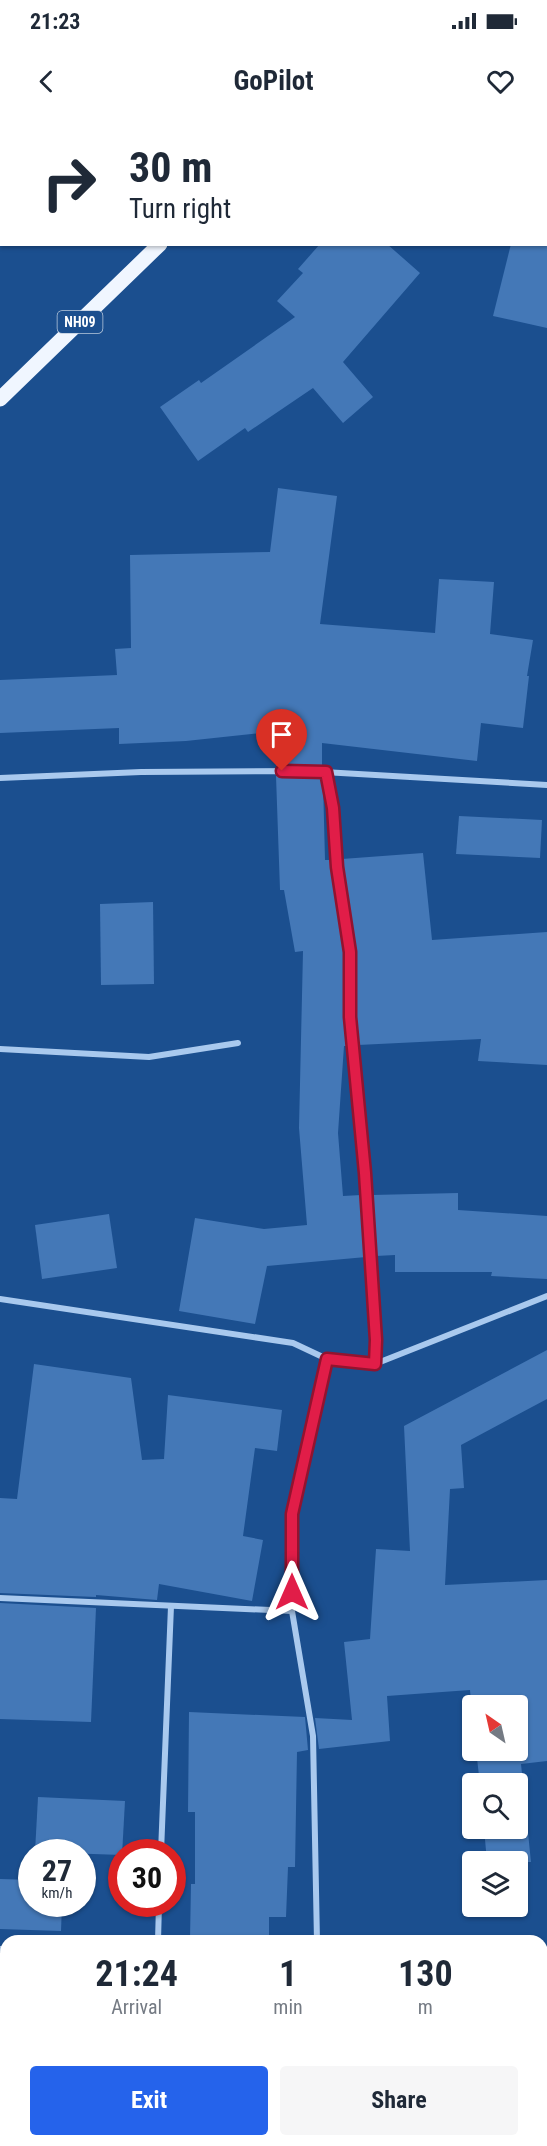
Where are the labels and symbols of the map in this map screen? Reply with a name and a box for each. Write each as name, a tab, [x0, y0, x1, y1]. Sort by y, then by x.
road number: NH09	[58, 311, 103, 333]
pin	[256, 709, 307, 771]
position arrow	[260, 1560, 324, 1624]
north arrow	[462, 1695, 528, 1761]
speed limit sign: 30	[108, 1839, 186, 1917]

